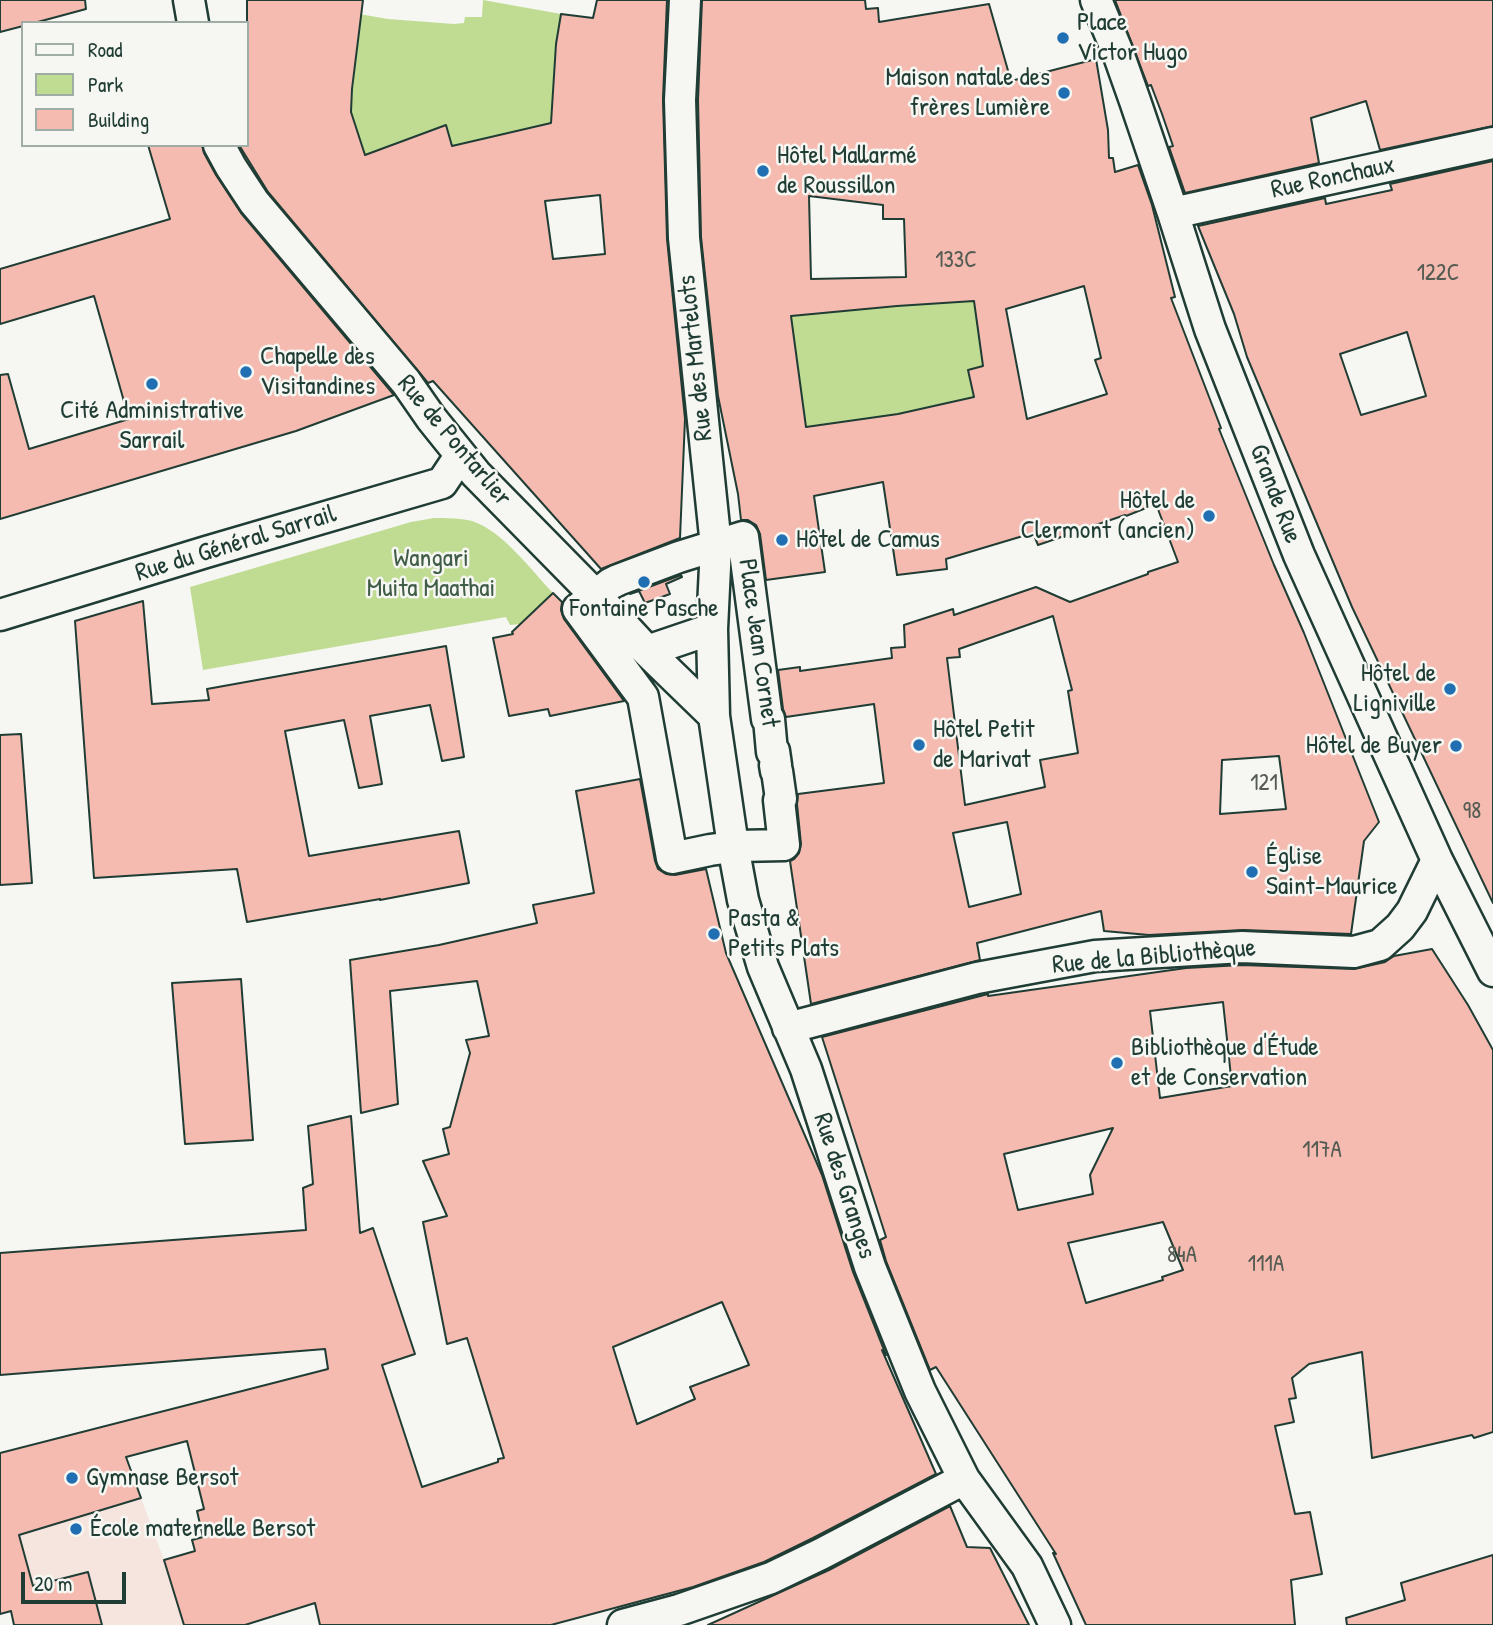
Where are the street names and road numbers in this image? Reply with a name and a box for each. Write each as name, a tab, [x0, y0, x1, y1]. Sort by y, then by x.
street label: Rue Ronchaux	[1268, 150, 1398, 206]
street label: Rue des Martelots	[672, 274, 720, 442]
street label: Rue de Pontarlier	[390, 369, 518, 513]
street label: Grande Rue	[1242, 440, 1308, 548]
street label: Rue du Général Sarrail	[132, 499, 340, 589]
street label: Place Jean Cornet	[731, 557, 785, 729]
street label: Rue de la Bibliothèque	[1051, 933, 1257, 981]
street label: Rue des Granges	[806, 1109, 882, 1263]

